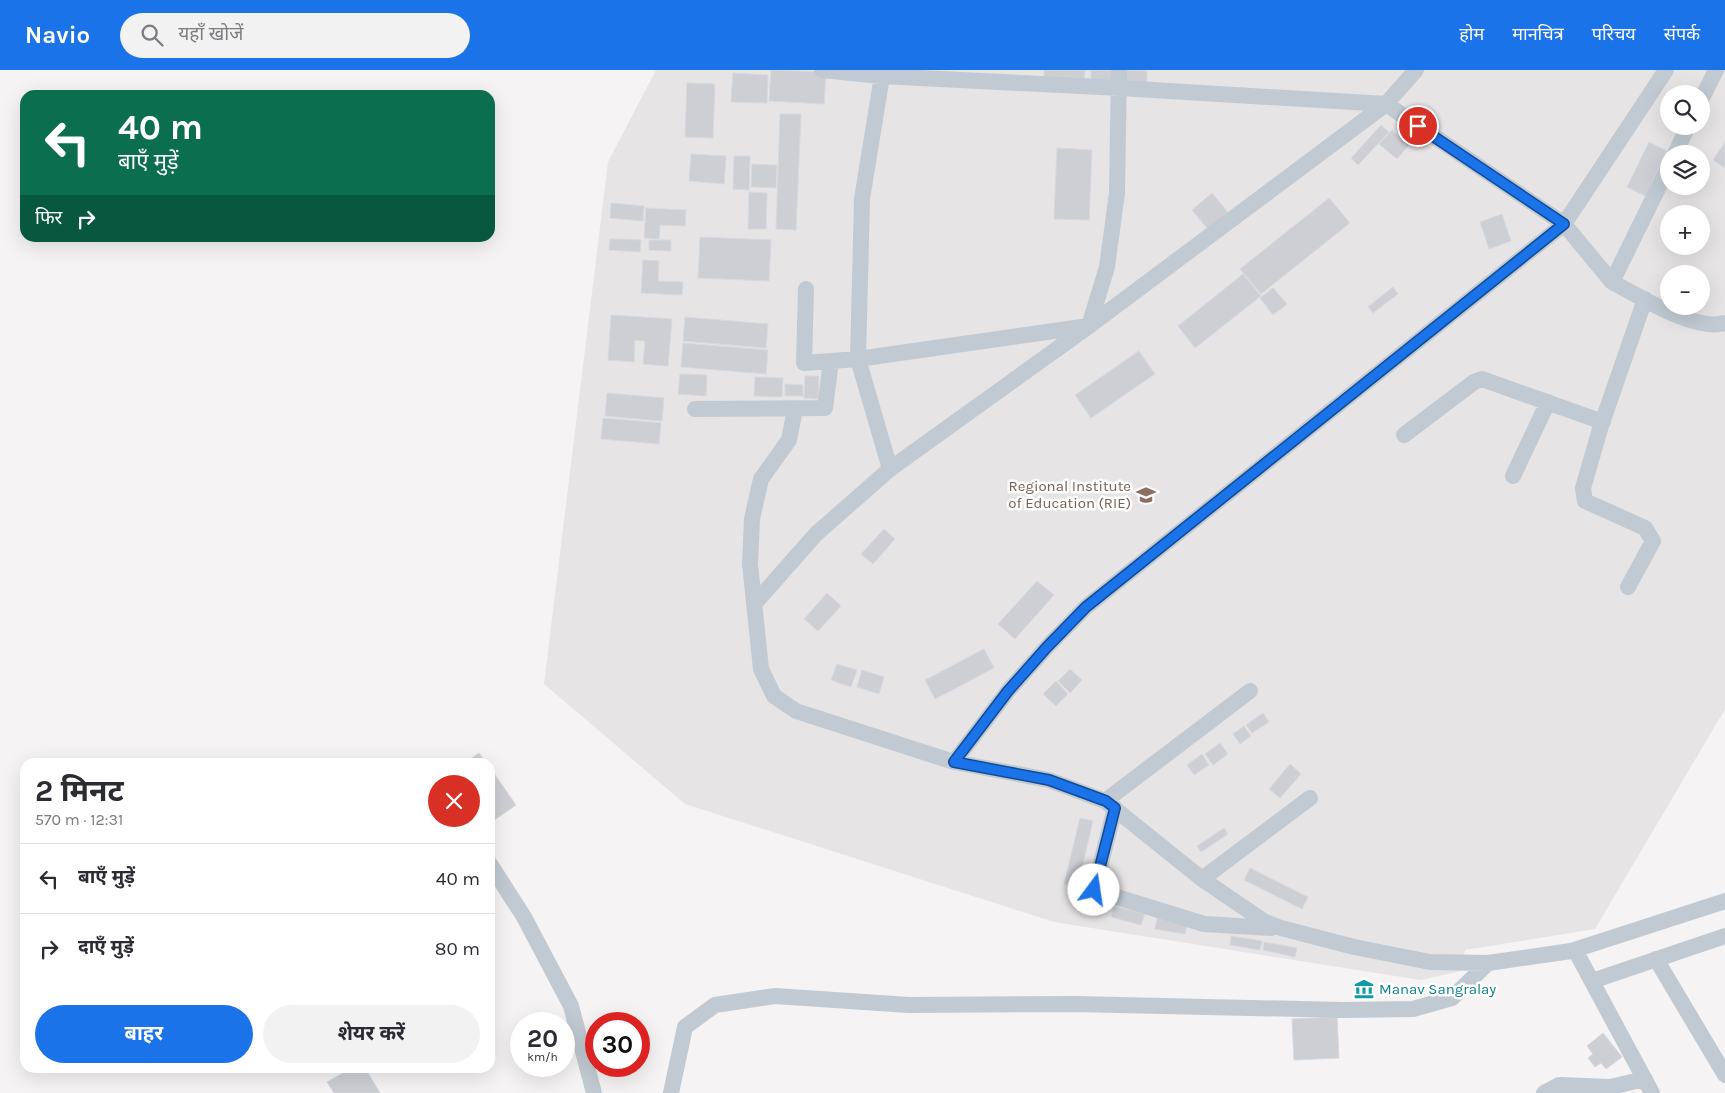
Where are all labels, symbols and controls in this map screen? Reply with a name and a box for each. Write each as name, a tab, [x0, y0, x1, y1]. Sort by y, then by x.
search box	[120, 13, 470, 58]
text: Navio	[25, 21, 90, 49]
icon: search	[138, 21, 166, 49]
text: यहाँ खोजें	[178, 23, 243, 45]
text: होम	[1459, 23, 1484, 45]
text: मानचित्र	[1512, 23, 1564, 45]
text: परिचय	[1592, 23, 1636, 45]
text: संपर्क	[1664, 23, 1700, 45]
map controls	[1660, 85, 1710, 315]
button: search	[1660, 85, 1710, 135]
pin	[1397, 105, 1439, 147]
text: 40 m	[118, 107, 203, 148]
icon: left	[35, 110, 100, 175]
icon: arrive	[1404, 112, 1432, 140]
button: layers	[1660, 145, 1710, 195]
text: बाएँ मुड़ें	[118, 149, 179, 175]
icon: right	[72, 205, 100, 233]
button: +	[1660, 205, 1710, 255]
text: फिर	[35, 207, 62, 229]
button: −	[1660, 265, 1710, 315]
place label: Regional Institute of Education (RIE)	[1008, 477, 1131, 512]
school or university icon: Regional Institute of Education (RIE)	[1135, 484, 1157, 506]
text: 2 मिनट	[35, 773, 124, 809]
button: close	[428, 775, 480, 827]
text: 570 m · 12:31	[35, 810, 123, 829]
position arrow	[1067, 863, 1119, 915]
icon: left	[35, 865, 63, 893]
text: बाएँ मुड़ें	[78, 866, 135, 888]
text: 40 m	[436, 868, 480, 890]
icon: right	[35, 935, 63, 963]
text: दाएँ मुड़ें	[78, 936, 134, 958]
text: 80 m	[435, 938, 480, 960]
museum icon: Manav Sangralay	[1353, 978, 1375, 1000]
place label: Manav Sangralay	[1379, 980, 1496, 998]
button: बाहर	[35, 1005, 253, 1063]
button: शेयर करें	[263, 1005, 480, 1063]
speed limit sign: 30	[585, 1012, 650, 1077]
text: 20	[527, 1024, 558, 1053]
text: km/h	[527, 1050, 558, 1064]

